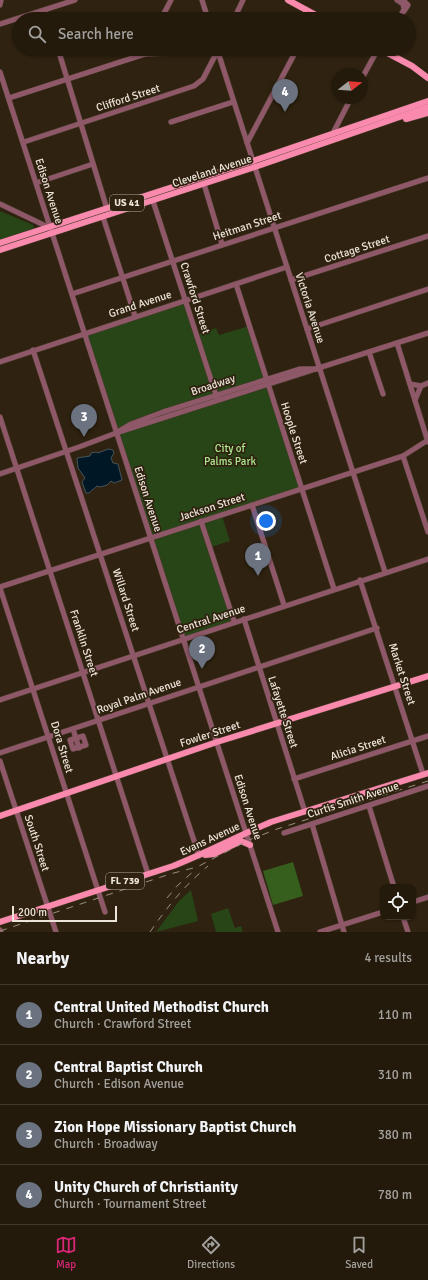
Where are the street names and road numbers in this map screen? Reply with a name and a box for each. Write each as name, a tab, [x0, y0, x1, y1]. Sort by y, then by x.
street label: Clifford Street	[94, 82, 162, 114]
street label: Cleveland Avenue	[171, 152, 253, 190]
street label: Edison Avenue	[32, 157, 66, 225]
road number: US 41	[110, 195, 144, 211]
street label: Heitman Street	[211, 209, 283, 243]
street label: Cottage Street	[323, 232, 391, 266]
street label: Crawford Street	[177, 261, 213, 335]
street label: Victoria Avenue	[292, 271, 328, 345]
street label: Grand Avenue	[107, 288, 173, 320]
street label: Broadway	[189, 371, 238, 398]
street label: Hoople Street	[278, 400, 310, 466]
street label: Edison Avenue	[131, 465, 165, 533]
street label: Jackson Street	[177, 490, 247, 524]
street label: Willard Street	[110, 567, 142, 633]
street label: Central Avenue	[175, 602, 247, 636]
street label: Franklin Street	[67, 608, 101, 678]
street label: Market Street	[386, 641, 418, 707]
street label: Lafayette Street	[265, 674, 301, 750]
street label: Royal Palm Avenue	[95, 675, 183, 717]
street label: Fowler Street	[178, 718, 242, 750]
street label: Dora Street	[48, 720, 76, 775]
street label: Alicia Street	[329, 733, 388, 763]
street label: Edison Avenue	[231, 773, 265, 841]
street label: Curtis Smith Avenue	[306, 779, 400, 821]
street label: South Street	[22, 813, 52, 873]
street label: Evans Avenue	[178, 820, 242, 858]
road number: FL 739	[106, 873, 144, 889]

